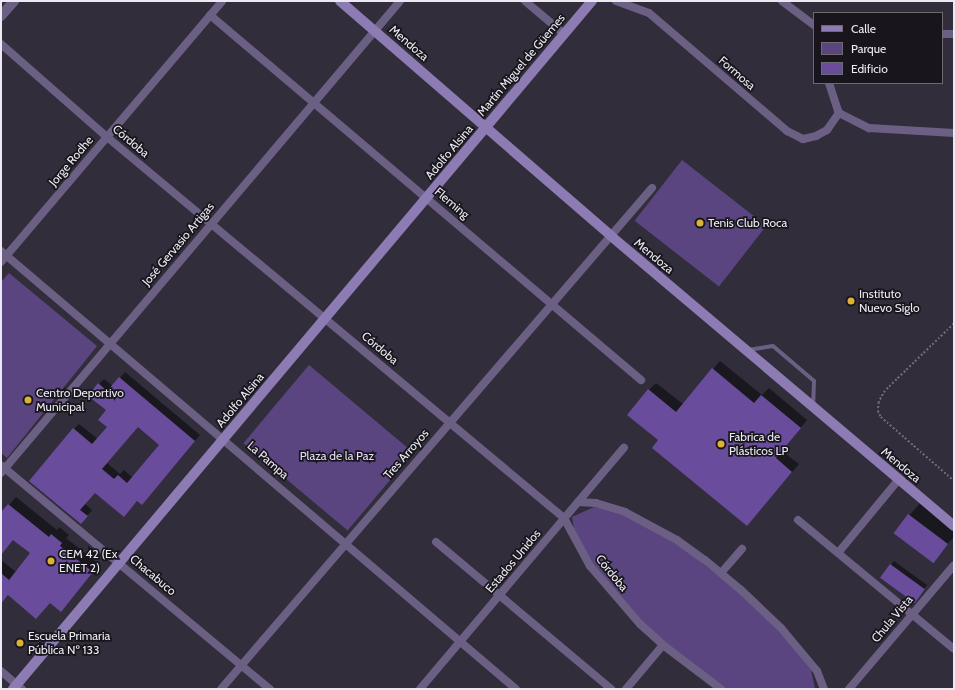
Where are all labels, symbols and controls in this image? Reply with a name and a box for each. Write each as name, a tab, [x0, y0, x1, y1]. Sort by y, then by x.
street label: Martín Miguel de Güemes	[474, 11, 568, 119]
legend	[813, 12, 943, 84]
text: Calle	[851, 21, 876, 36]
street label: Mendoza	[387, 22, 431, 64]
text: Parque	[851, 41, 886, 56]
street label: Formosa	[716, 53, 758, 93]
text: Edificio	[851, 61, 888, 76]
street label: Córdoba	[110, 122, 152, 160]
street label: Adolfo Alsina	[422, 122, 476, 182]
street label: Jorge Rodhe	[46, 133, 96, 189]
street label: Fleming	[432, 184, 472, 222]
street label: José Gervasio Artigas	[139, 199, 217, 289]
place label: Tenis Club Roca	[708, 216, 787, 230]
marker: Tenis Club Roca	[695, 218, 705, 228]
street label: Mendoza	[631, 235, 677, 277]
place label: Instituto Nuevo Siglo	[859, 287, 920, 315]
marker: Instituto Nuevo Siglo	[846, 296, 856, 306]
street label: Córdoba	[359, 329, 401, 367]
street label: Adolfo Alsina	[213, 370, 267, 430]
place label: Centro Deportivo Municipal	[36, 386, 124, 414]
marker: Centro Deportivo Municipal	[23, 395, 33, 405]
street label: Tres Arroyos	[380, 426, 432, 482]
place label: Fabrica de Plásticos LP	[729, 430, 788, 458]
street label: La Pampa	[244, 438, 292, 482]
marker: Fabrica de Plásticos LP	[716, 439, 726, 449]
street label: Mendoza	[878, 444, 924, 486]
park label: Plaza de la Paz	[300, 449, 374, 463]
street label: Estados Unidos	[482, 526, 544, 596]
place label: CEM 42 (Ex ENET 2)	[59, 547, 117, 575]
street label: Chacabuco	[127, 552, 179, 598]
street label: Córdoba	[593, 552, 631, 594]
marker: CEM 42 (Ex ENET 2)	[46, 556, 56, 566]
street label: Chula Vista	[868, 593, 916, 645]
place label: Escuela Primaria Pública Nº 133	[28, 629, 110, 657]
marker: Escuela Primaria Pública Nº 133	[15, 638, 25, 648]

